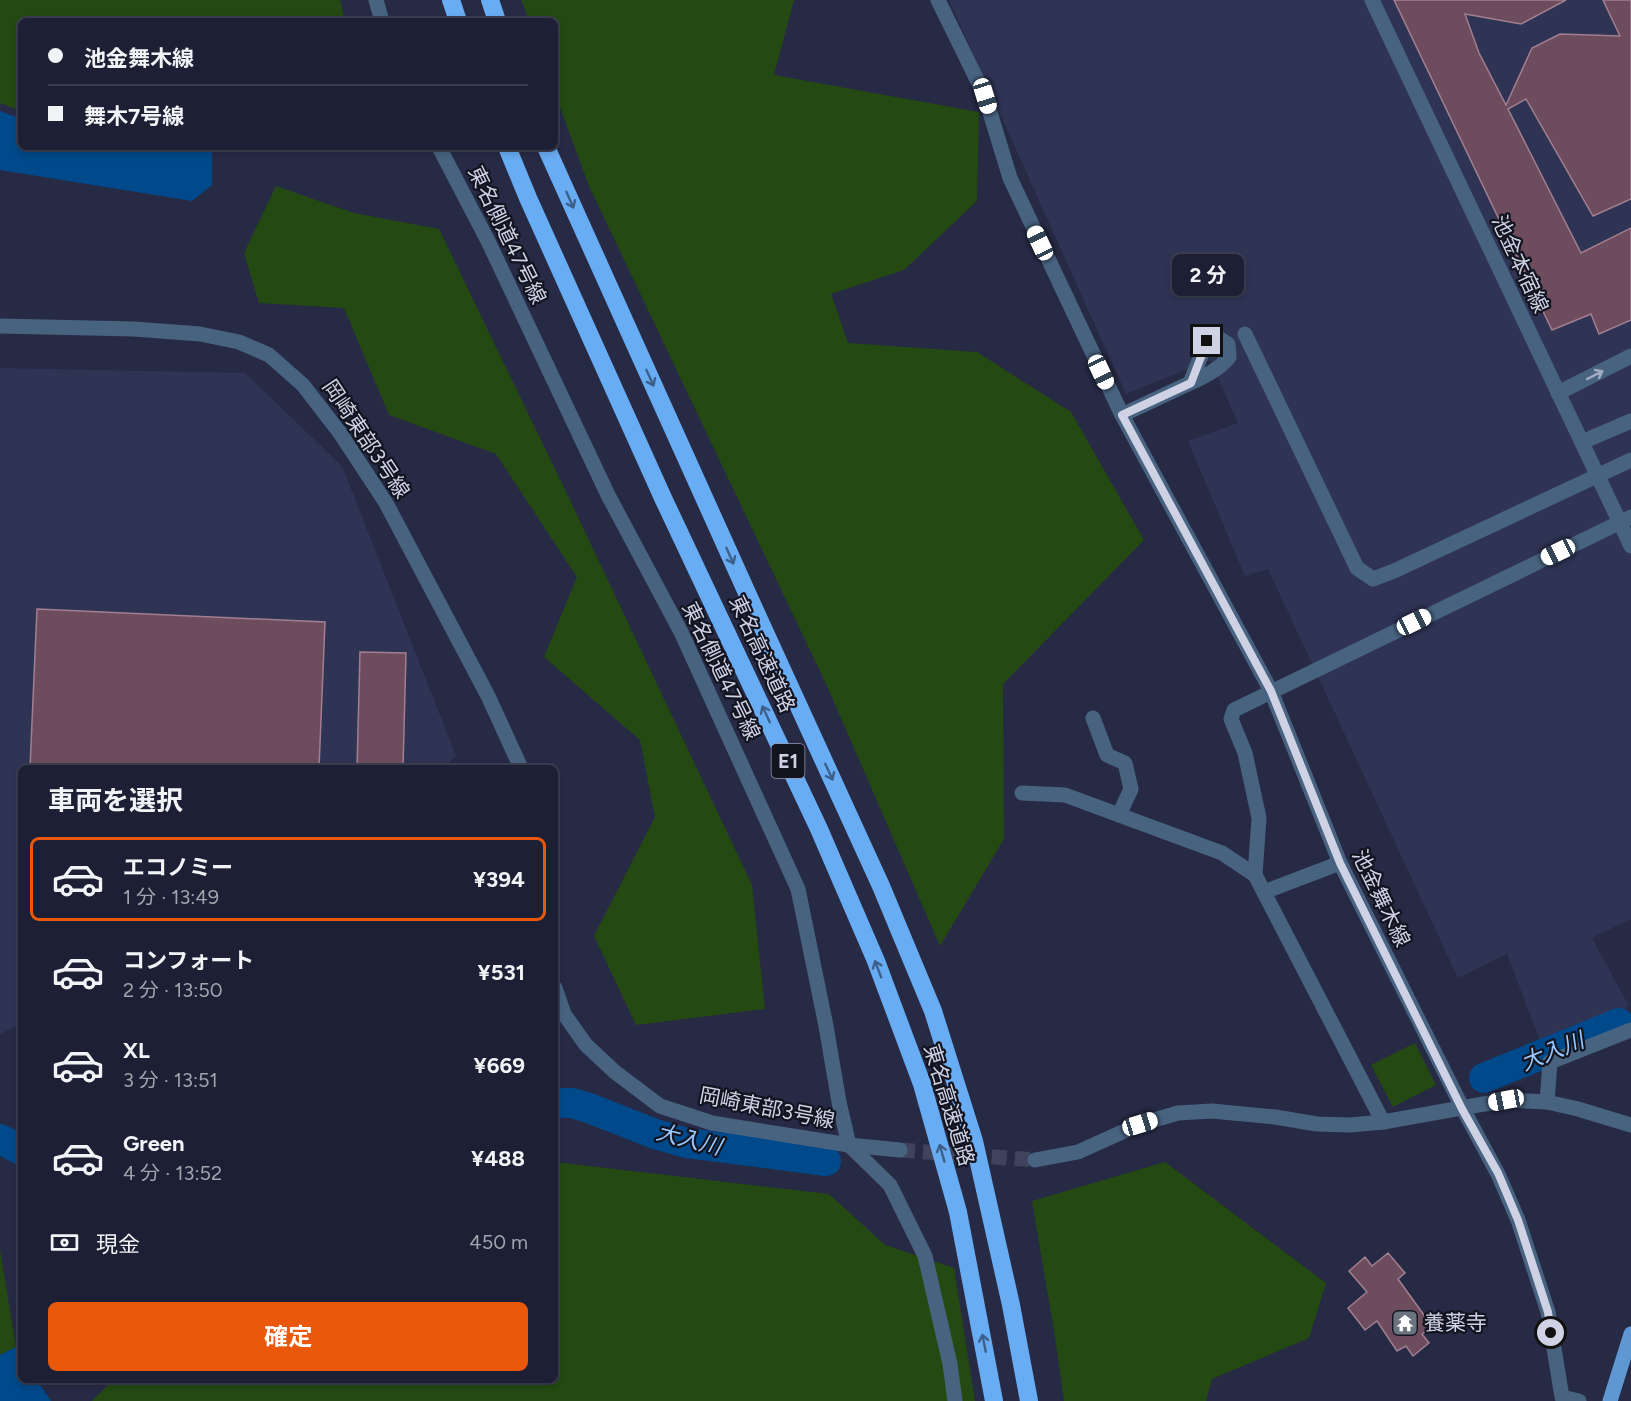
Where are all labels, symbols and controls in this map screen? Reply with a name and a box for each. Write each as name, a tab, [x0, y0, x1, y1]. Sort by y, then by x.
text: 池金舞木線	[84, 45, 194, 72]
car	[971, 76, 999, 116]
text: 舞木7号線	[84, 103, 184, 130]
street label: 東名側道47号線	[463, 162, 552, 308]
one-way arrow	[565, 191, 576, 209]
street label: 池金本宿線	[1487, 211, 1554, 317]
car	[1024, 223, 1056, 263]
callout: 2 分	[1171, 254, 1243, 296]
text: 2 分	[1190, 263, 1226, 287]
route end	[1193, 327, 1220, 354]
car	[1085, 352, 1117, 392]
one-way arrow	[1585, 368, 1603, 380]
one-way arrow	[644, 369, 656, 387]
street label: 岡崎東部3号線	[318, 375, 415, 503]
car	[1538, 536, 1578, 568]
one-way arrow	[725, 547, 736, 565]
street label: 東名高速道路	[724, 591, 800, 716]
street label: 東名側道47号線	[677, 598, 766, 744]
car	[1394, 606, 1434, 638]
one-way arrow	[759, 705, 771, 723]
road number: E1	[772, 744, 804, 778]
one-way arrow	[823, 762, 835, 780]
text: 車両を選択	[48, 784, 183, 817]
street label: 池金舞木線	[1347, 845, 1416, 950]
icon: car	[51, 852, 105, 906]
text: エコノミー	[123, 854, 233, 881]
text: ¥394	[473, 866, 525, 893]
text: 1 分 · 13:49	[123, 885, 219, 909]
icon: car	[51, 945, 105, 999]
text: コンフォート	[123, 947, 254, 974]
text: ¥531	[478, 959, 525, 986]
one-way arrow	[872, 960, 883, 979]
text: 2 分 · 13:50	[123, 978, 223, 1002]
water label: 大入川	[1517, 1026, 1590, 1076]
text: XL	[123, 1037, 150, 1064]
icon: car	[51, 1038, 105, 1092]
street label: 東名高速道路	[919, 1041, 980, 1169]
text: ¥669	[474, 1052, 525, 1079]
text: 3 分 · 13:51	[123, 1068, 218, 1092]
street label: 岡崎東部3号線	[697, 1082, 837, 1133]
car	[1487, 1088, 1525, 1112]
car	[1120, 1110, 1160, 1138]
water label: 大入川	[654, 1118, 726, 1161]
text: Green	[123, 1130, 185, 1157]
icon: car	[51, 1131, 105, 1185]
one-way arrow	[935, 1144, 947, 1163]
text: ¥488	[471, 1145, 525, 1172]
text: 4 分 · 13:52	[123, 1161, 222, 1185]
icon: cash	[48, 1226, 81, 1259]
text: 450 m	[469, 1230, 528, 1254]
text: 現金	[96, 1231, 140, 1258]
button: 確定	[48, 1302, 528, 1371]
temple icon: 養薬寺	[1390, 1308, 1420, 1338]
place label: 養薬寺	[1424, 1310, 1487, 1335]
route start	[1537, 1319, 1564, 1346]
one-way arrow	[978, 1334, 989, 1354]

